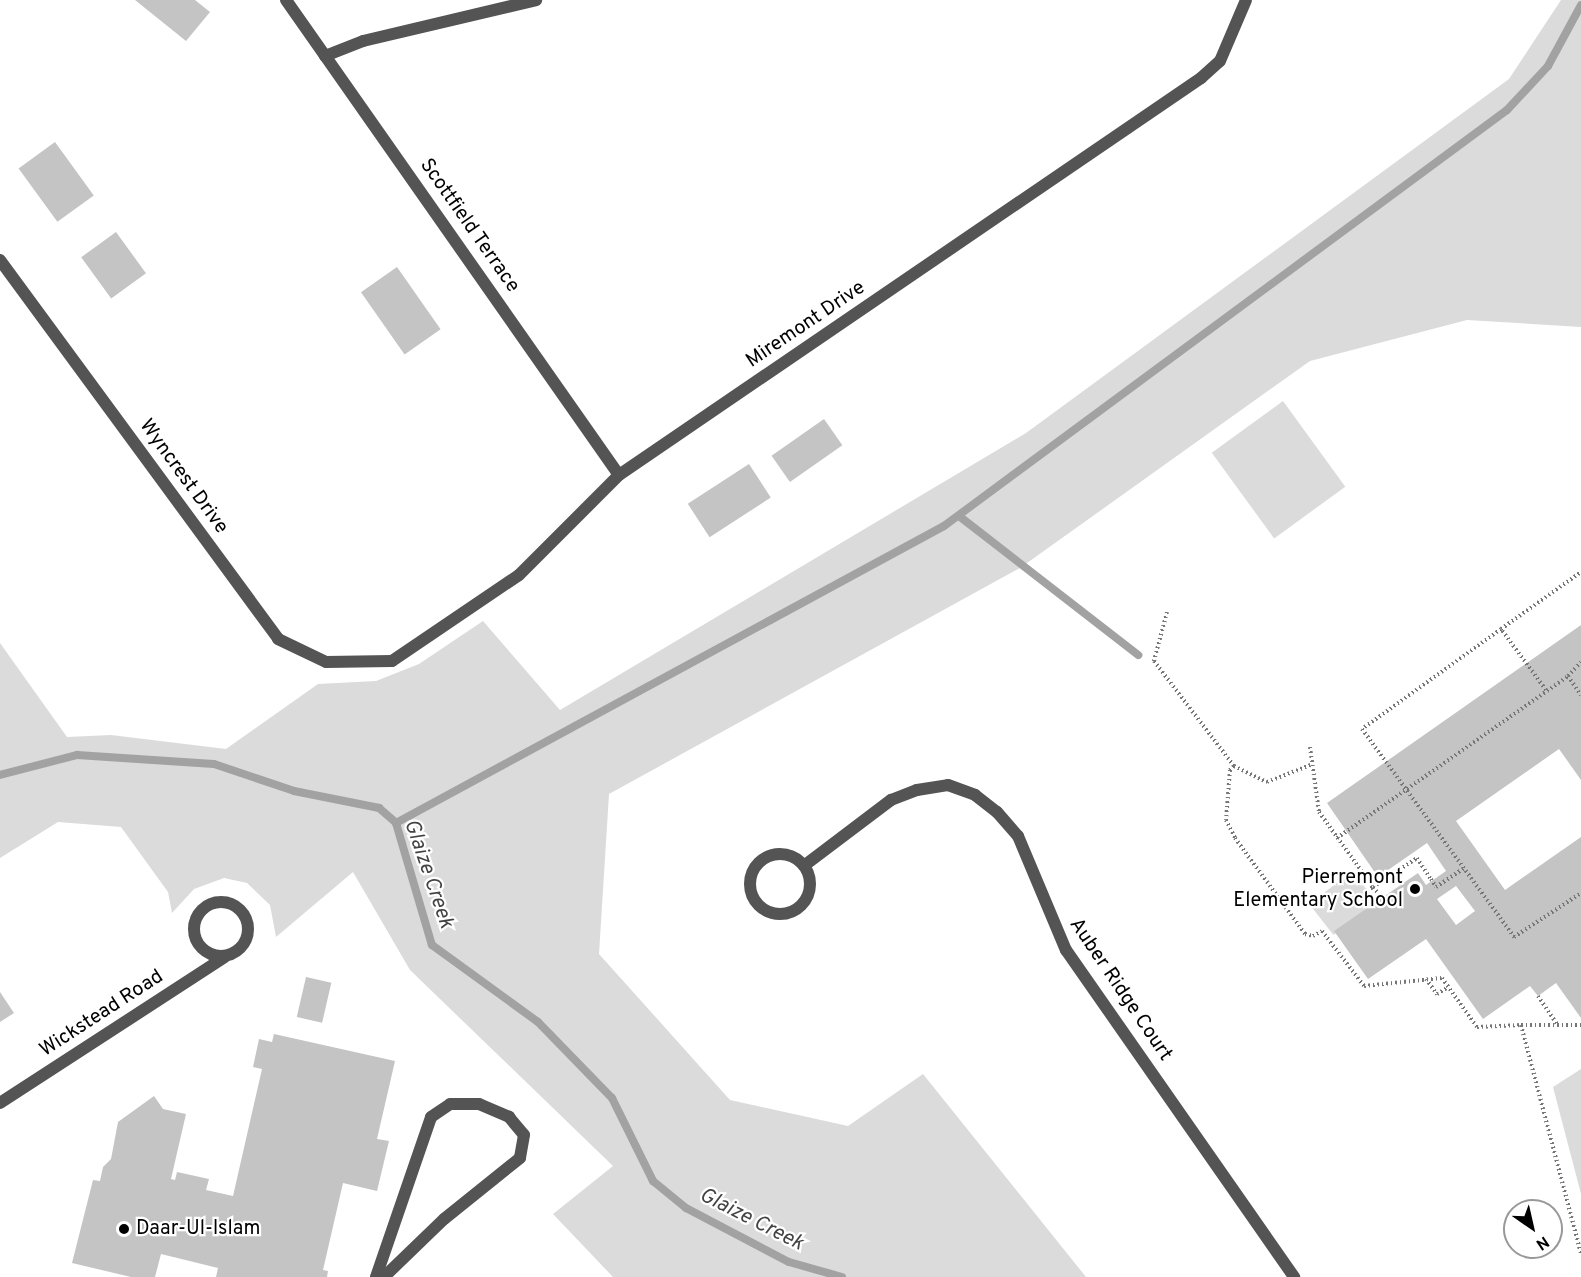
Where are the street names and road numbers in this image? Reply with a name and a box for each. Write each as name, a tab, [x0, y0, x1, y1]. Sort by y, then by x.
street label: Scottfield Terrace	[414, 154, 524, 298]
street label: Miremont Drive	[742, 276, 870, 374]
street label: Wyncrest Drive	[133, 415, 233, 539]
street label: Auber Ridge Court	[1063, 914, 1177, 1066]
street label: Wickstead Road	[36, 965, 168, 1063]

